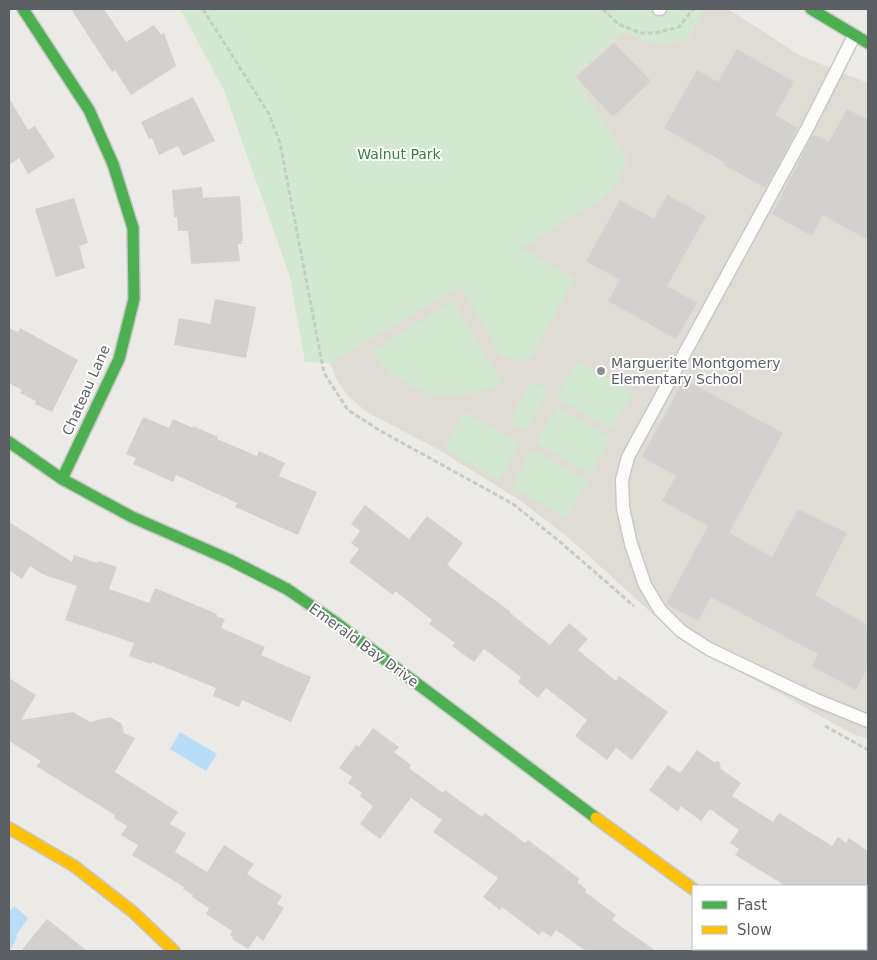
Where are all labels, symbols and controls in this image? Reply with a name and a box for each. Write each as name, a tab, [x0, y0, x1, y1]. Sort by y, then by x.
park label: Walnut Park	[357, 146, 442, 162]
street label: Chateau Lane	[59, 342, 113, 438]
place label: Marguerite Montgomery Elementary School	[611, 355, 781, 387]
marker: Marguerite Montgomery Elementary School	[595, 365, 607, 377]
street label: Emerald Bay Drive	[306, 600, 422, 690]
legend	[692, 885, 867, 950]
text: Fast	[737, 896, 767, 914]
text: Slow	[737, 921, 772, 939]

